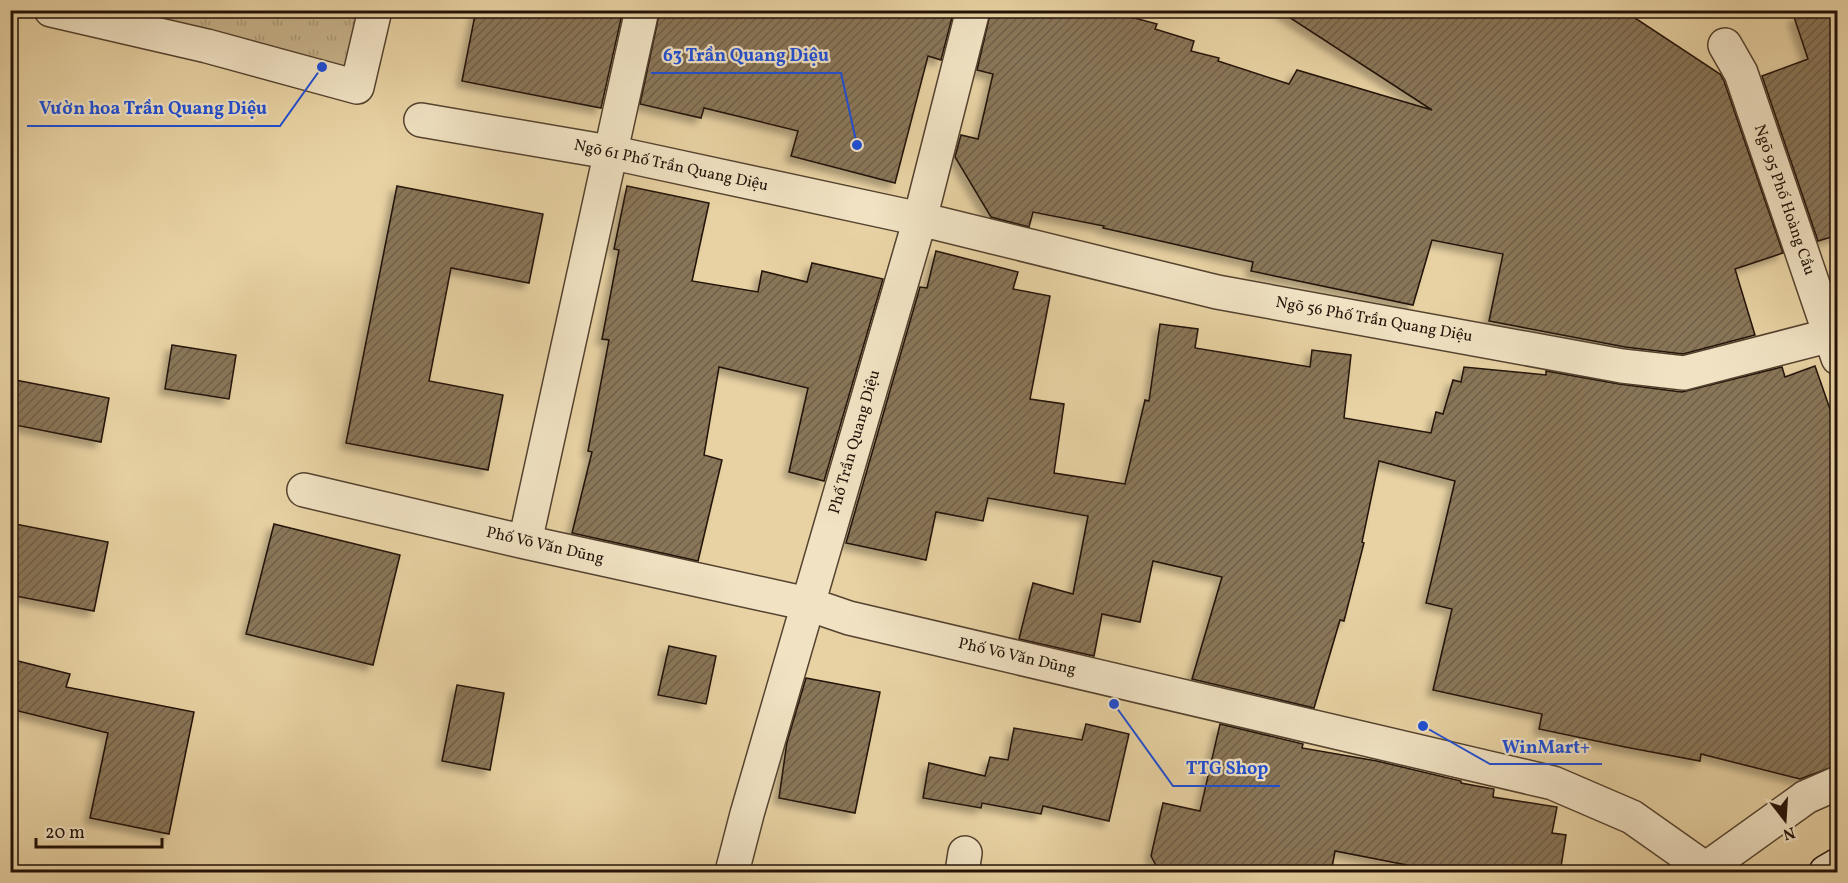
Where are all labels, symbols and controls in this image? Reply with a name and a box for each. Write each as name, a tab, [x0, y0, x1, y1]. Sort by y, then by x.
callout: 63 Trần Quang Diệu	[651, 37, 841, 73]
text: 63 Trần Quang Diệu	[663, 44, 829, 69]
callout: Vườn hoa Trần Quang Diệu	[27, 90, 280, 126]
text: Vườn hoa Trần Quang Diệu	[39, 97, 267, 122]
street label: Ngõ 95 Phố Hoàng Cầu	[1748, 122, 1820, 278]
street label: Ngõ 61 Phố Trần Quang Diệu	[572, 135, 770, 197]
street label: Ngõ 56 Phố Trần Quang Diệu	[1274, 292, 1474, 348]
street label: Phố Trần Quang Diệu	[824, 367, 886, 517]
street label: Phố Võ Văn Dũng	[484, 522, 606, 570]
street label: Phố Võ Văn Dũng	[956, 633, 1078, 681]
callout: WinMart+	[1490, 728, 1602, 764]
text: WinMart+	[1502, 736, 1590, 761]
callout: TTG Shop	[1173, 750, 1280, 786]
text: TTG Shop	[1186, 757, 1268, 782]
north arrow	[1755, 790, 1815, 850]
scale bar	[36, 811, 162, 849]
text: N	[1780, 820, 1798, 845]
text: 20 m	[45, 821, 85, 846]

